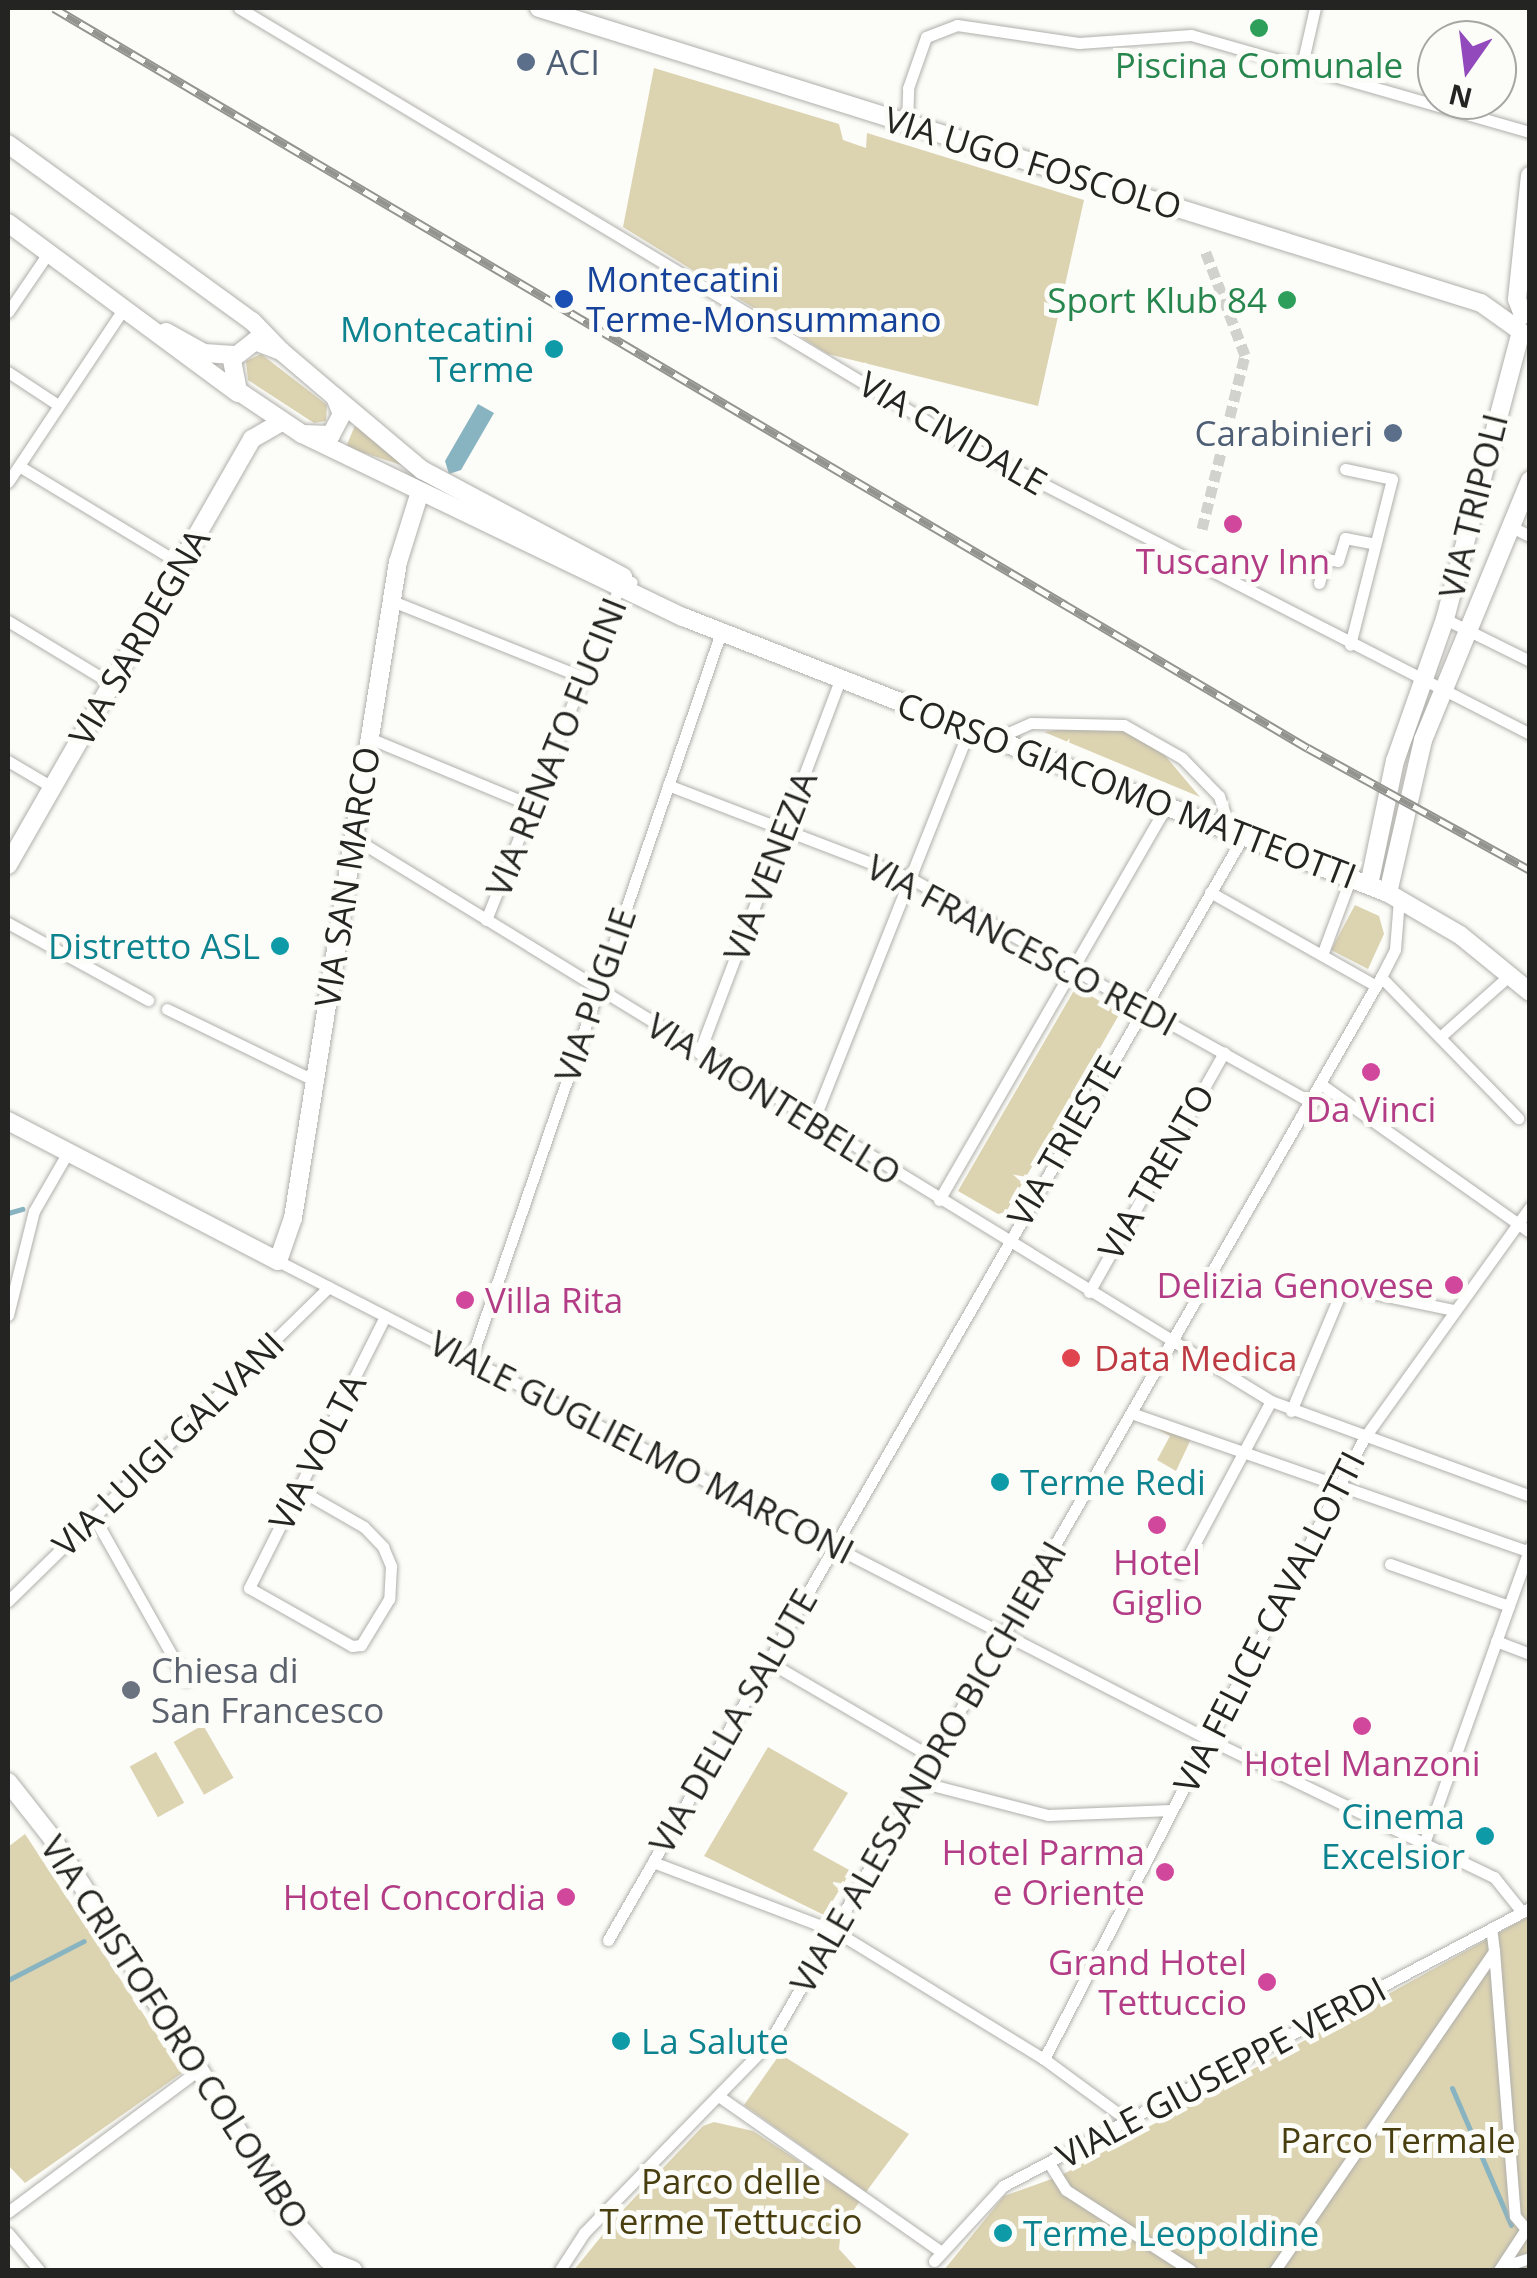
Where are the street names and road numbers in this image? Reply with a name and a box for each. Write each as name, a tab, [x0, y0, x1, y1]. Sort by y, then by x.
street label: VIA UGO FOSCOLO	[879, 98, 1187, 228]
street label: VIA CIVIDALE	[852, 362, 1054, 504]
street label: VIA TRIPOLI	[1430, 409, 1516, 603]
street label: VIA SARDEGNA	[60, 521, 218, 753]
street label: VIA RENATO FUCINI	[477, 591, 635, 903]
street label: CORSO GIACOMO MATTEOTTI	[892, 683, 1362, 897]
street label: VIA SAN MARCO	[306, 744, 388, 1010]
street label: VIA VENEZIA	[715, 765, 825, 967]
street label: VIA FRANCESCO REDI	[860, 845, 1184, 1045]
street label: VIA PUGLIE	[546, 902, 644, 1088]
street label: VIA MONTEBELLO	[639, 1004, 909, 1194]
street label: VIA TRIESTE	[998, 1048, 1130, 1234]
street label: VIA TRENTO	[1089, 1077, 1223, 1267]
street label: VIALE GUGLIELMO MARCONI	[423, 1322, 861, 1572]
street label: VIA LUIGI GALVANI	[44, 1323, 292, 1565]
street label: VIA VOLTA	[260, 1367, 374, 1537]
street label: VIA FELICE CAVALLOTTI	[1165, 1444, 1373, 1800]
street label: VIALE ALESSANDRO BICCHIERAI	[781, 1534, 1075, 2000]
street label: VIA DELLA SALUTE	[640, 1581, 826, 1861]
street label: VIA CRISTOFORO COLOMBO	[32, 1828, 318, 2236]
street label: VIALE GIUSEPPE VERDI	[1049, 1967, 1393, 2177]

